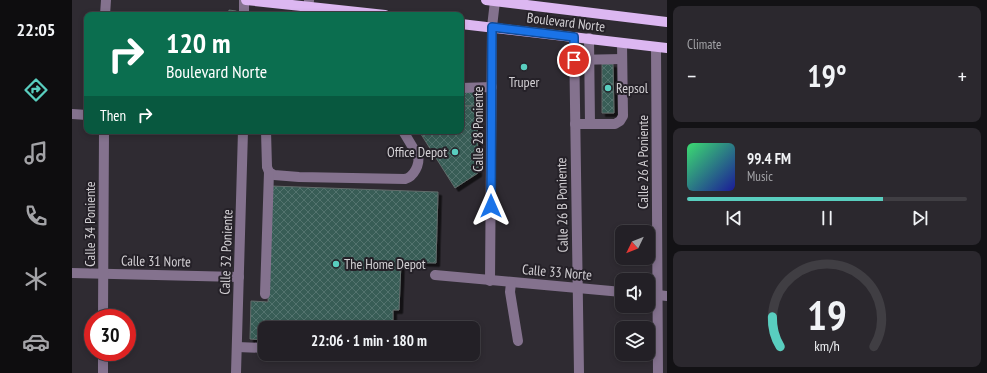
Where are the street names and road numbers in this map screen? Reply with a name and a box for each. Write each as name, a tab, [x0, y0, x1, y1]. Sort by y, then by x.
street label: Boulevard Norte	[526, 8, 606, 36]
street label: Calle 28 Poniente	[469, 86, 487, 172]
street label: Calle 26 A Poniente	[634, 115, 652, 209]
street label: Calle 26 B Poniente	[552, 157, 572, 253]
street label: Calle 34 Poniente	[81, 181, 99, 267]
street label: Calle 32 Poniente	[216, 209, 236, 295]
street label: Calle 31 Norte	[121, 251, 191, 271]
street label: Calle 33 Norte	[521, 260, 593, 284]

